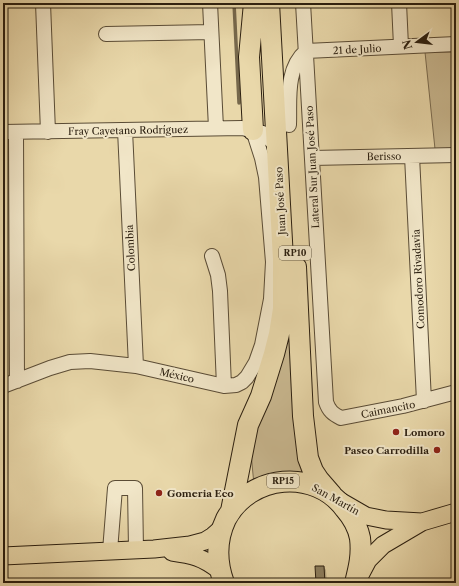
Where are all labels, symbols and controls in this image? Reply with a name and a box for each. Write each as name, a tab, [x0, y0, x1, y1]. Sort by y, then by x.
north arrow	[397, 22, 437, 62]
text: N	[399, 38, 415, 51]
street label: 21 de Julio	[332, 42, 382, 57]
street label: Lateral Sur Juan José Paso	[303, 105, 322, 229]
street label: Fray Cayetano Rodríguez	[68, 123, 188, 138]
street label: Berisso	[367, 150, 401, 163]
street label: Juan José Paso	[272, 167, 289, 237]
street label: Colombia	[123, 224, 138, 272]
street label: Comodoro Rivadavia	[409, 228, 428, 329]
road number: RP10	[279, 246, 311, 260]
street label: México	[158, 365, 196, 386]
street label: Caimancito	[360, 398, 416, 421]
place label: Lomoro	[404, 426, 445, 439]
marker: Lomoro	[391, 427, 401, 437]
place label: Paseo Carrodilla	[344, 444, 429, 457]
marker: Paseo Carrodilla	[432, 445, 442, 455]
road number: RP15	[267, 474, 299, 488]
street label: San Martín	[310, 481, 363, 518]
place label: Gomeria Eco	[167, 487, 234, 500]
marker: Gomeria Eco	[154, 488, 164, 498]

